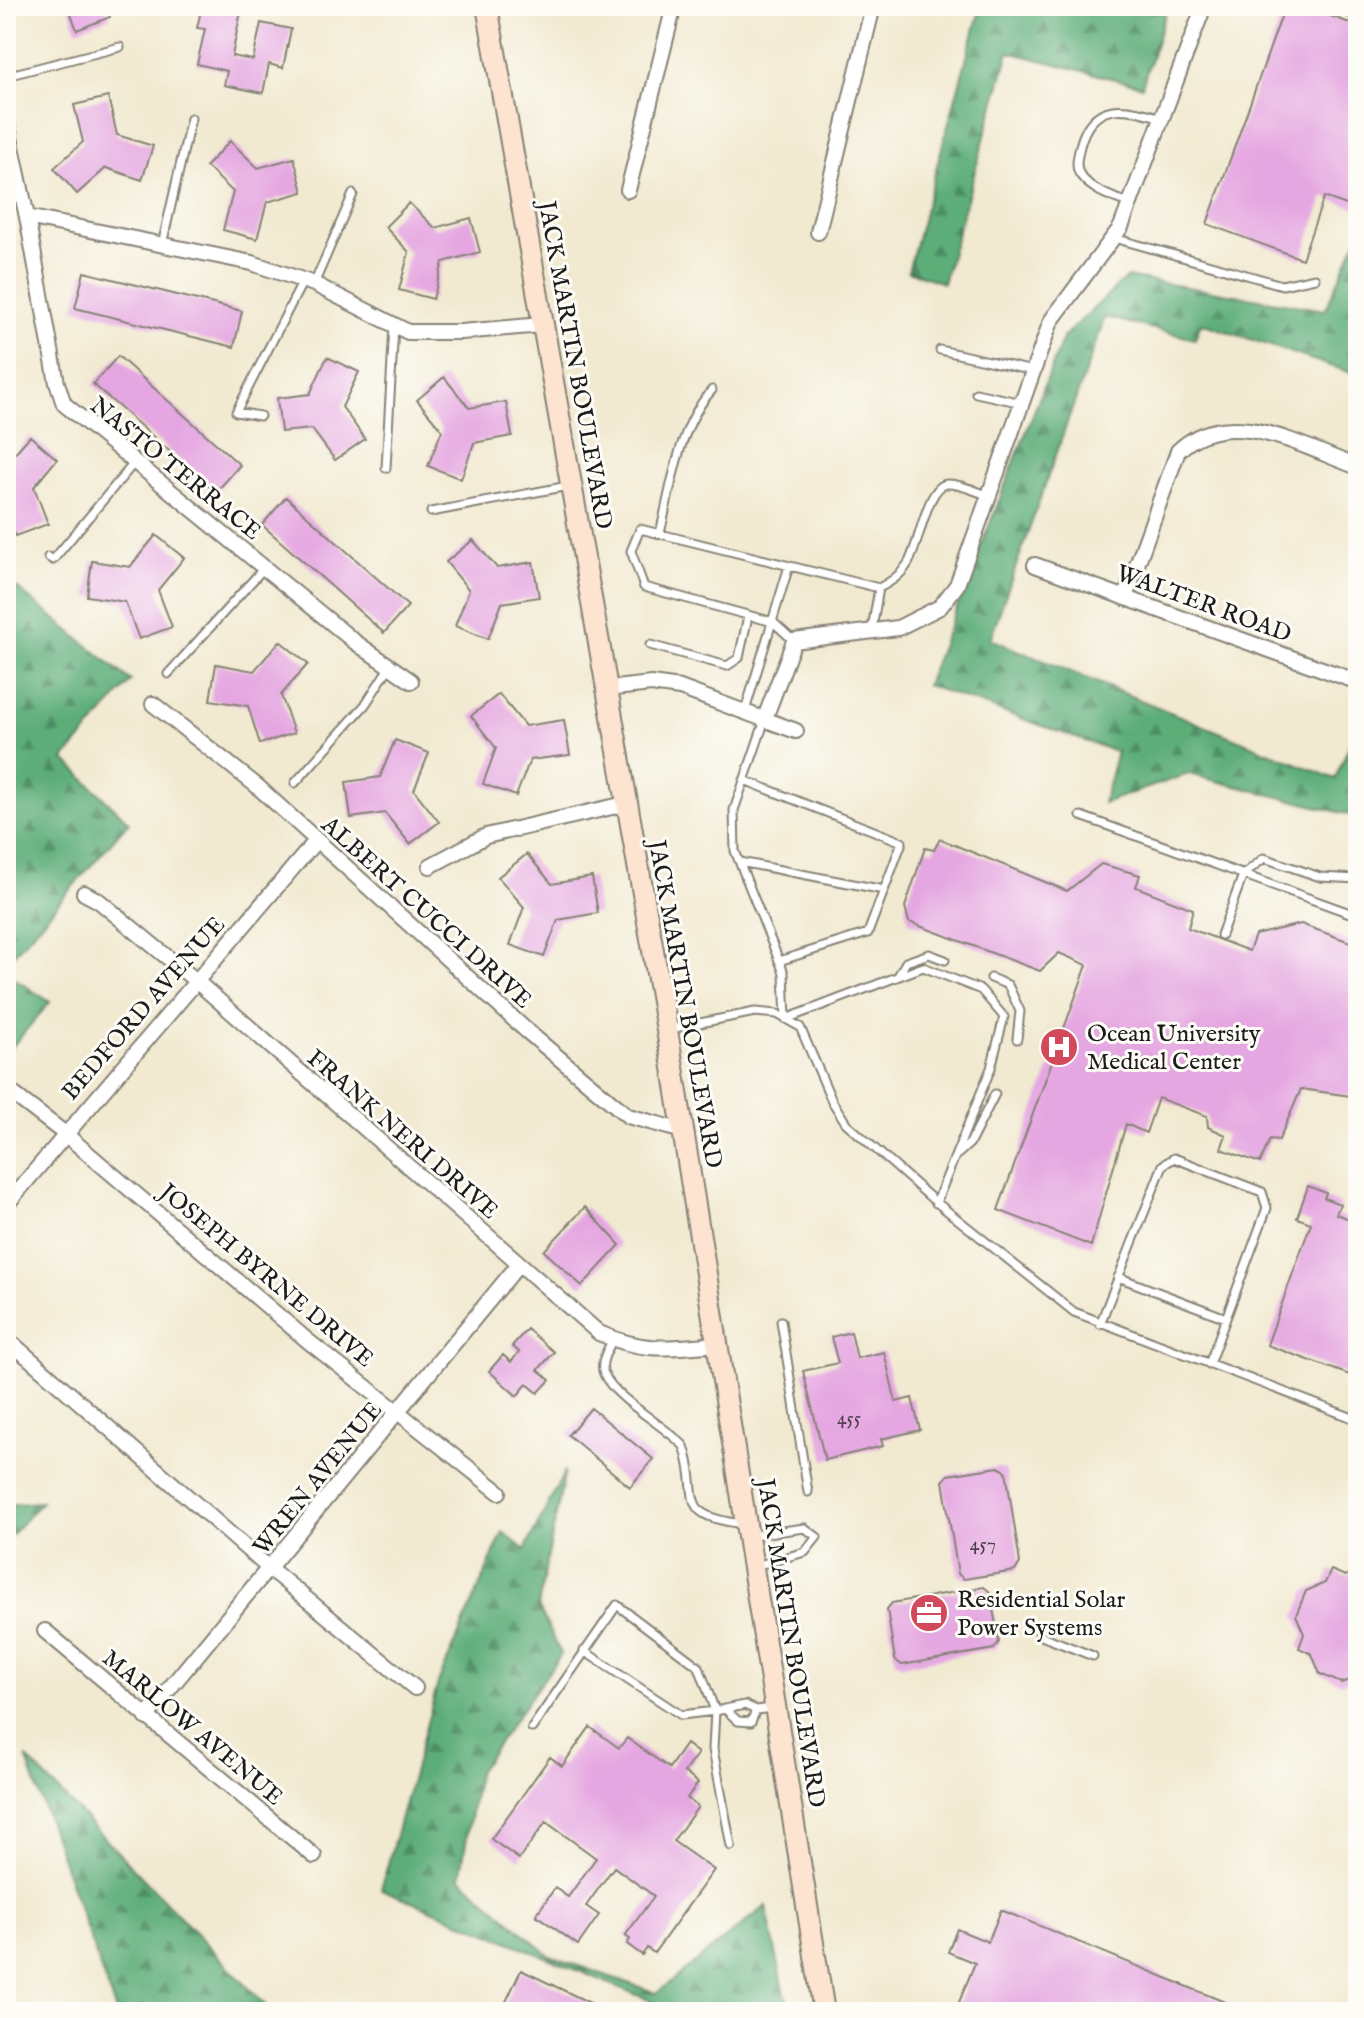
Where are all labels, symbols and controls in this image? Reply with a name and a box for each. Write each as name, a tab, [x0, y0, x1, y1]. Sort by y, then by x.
street label: JACK MARTIN BOULEVARD	[530, 196, 619, 532]
street label: NASTO TERRACE	[83, 391, 267, 548]
street label: WALTER ROAD	[1112, 558, 1295, 650]
street label: ALBERT CUCCI DRIVE	[313, 810, 538, 1016]
street label: JACK MARTIN BOULEVARD	[640, 835, 729, 1171]
street label: BEDFORD AVENUE	[56, 910, 233, 1108]
place label: Ocean University Medical Center	[1087, 1019, 1261, 1078]
hospital icon: Ocean University Medical Center	[1038, 1026, 1080, 1068]
street label: FRANK NERI DRIVE	[300, 1043, 504, 1227]
street label: JOSEPH BYRNE DRIVE	[150, 1175, 380, 1375]
street label: WREN AVENUE	[247, 1396, 390, 1562]
house number: 455	[837, 1406, 861, 1431]
street label: JACK MARTIN BOULEVARD	[749, 1473, 832, 1810]
house number: 457	[970, 1532, 996, 1557]
place label: Residential Solar Power Systems	[957, 1585, 1125, 1644]
office icon: Residential Solar Power Systems	[908, 1592, 950, 1634]
street label: MARLOW AVENUE	[95, 1643, 289, 1813]

